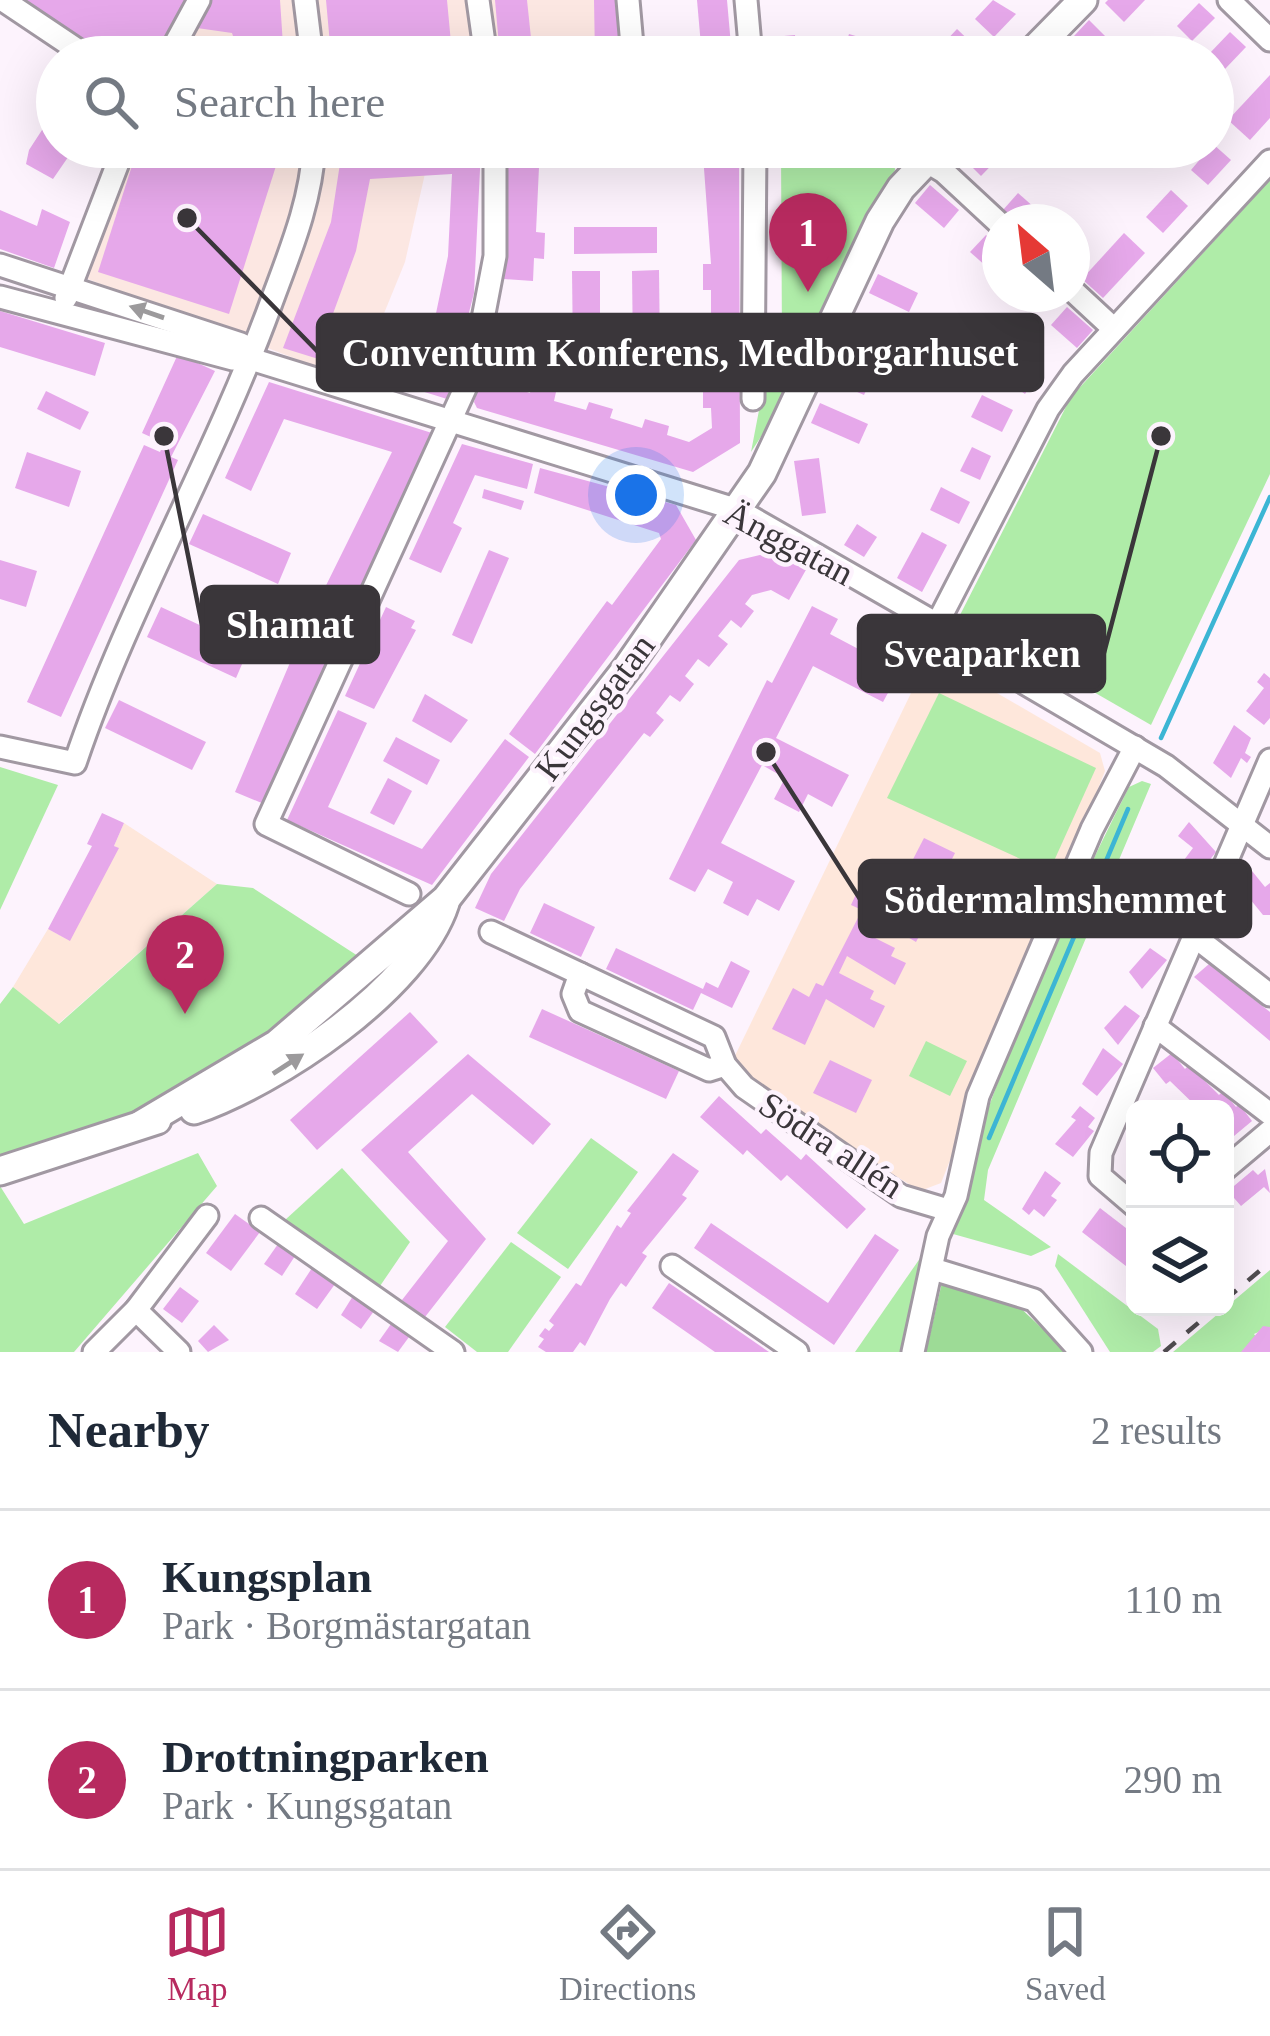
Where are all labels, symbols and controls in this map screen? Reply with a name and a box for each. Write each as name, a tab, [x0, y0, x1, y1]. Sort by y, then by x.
search box	[36, 36, 1234, 168]
icon: search	[78, 69, 144, 135]
text: Search here	[174, 77, 385, 127]
pin: 1	[769, 193, 847, 292]
north arrow	[982, 204, 1090, 312]
one-way arrow	[129, 302, 165, 320]
callout: Conventum Konferens, Medborgarhuset	[318, 315, 1042, 390]
text: Conventum Konferens, Medborgarhuset	[342, 331, 1018, 375]
your location	[606, 465, 666, 525]
street label: Änggatan	[718, 492, 860, 594]
callout: Shamat	[202, 587, 378, 662]
text: Shamat	[226, 603, 354, 646]
callout: Sveaparken	[859, 616, 1104, 691]
street label: Kungsgatan	[527, 626, 663, 788]
text: Sveaparken	[883, 632, 1081, 676]
callout: Södermalmshemmet	[860, 861, 1250, 936]
text: Södermalmshemmet	[884, 878, 1226, 921]
pin: 2	[146, 915, 224, 1014]
one-way arrow	[272, 1054, 305, 1076]
street label: Södra allén	[752, 1084, 910, 1206]
map controls	[1126, 1100, 1234, 1316]
button: locate	[1126, 1100, 1234, 1208]
button: layers	[1126, 1208, 1234, 1316]
text: Nearby	[48, 1402, 209, 1458]
text: 2 results	[1091, 1409, 1222, 1452]
text: Kungsplan	[162, 1552, 372, 1602]
text: 1	[77, 1578, 97, 1621]
text: 110 m	[1125, 1578, 1222, 1621]
text: Park · Borgmästargatan	[162, 1604, 531, 1647]
text: Drottningparken	[162, 1732, 489, 1782]
text: 2	[77, 1758, 97, 1801]
text: 290 m	[1123, 1758, 1222, 1801]
text: Park · Kungsgatan	[162, 1784, 452, 1827]
tab: Map	[164, 1899, 230, 2008]
tab: Directions	[559, 1899, 696, 2008]
tab: Saved	[1025, 1899, 1106, 2008]

